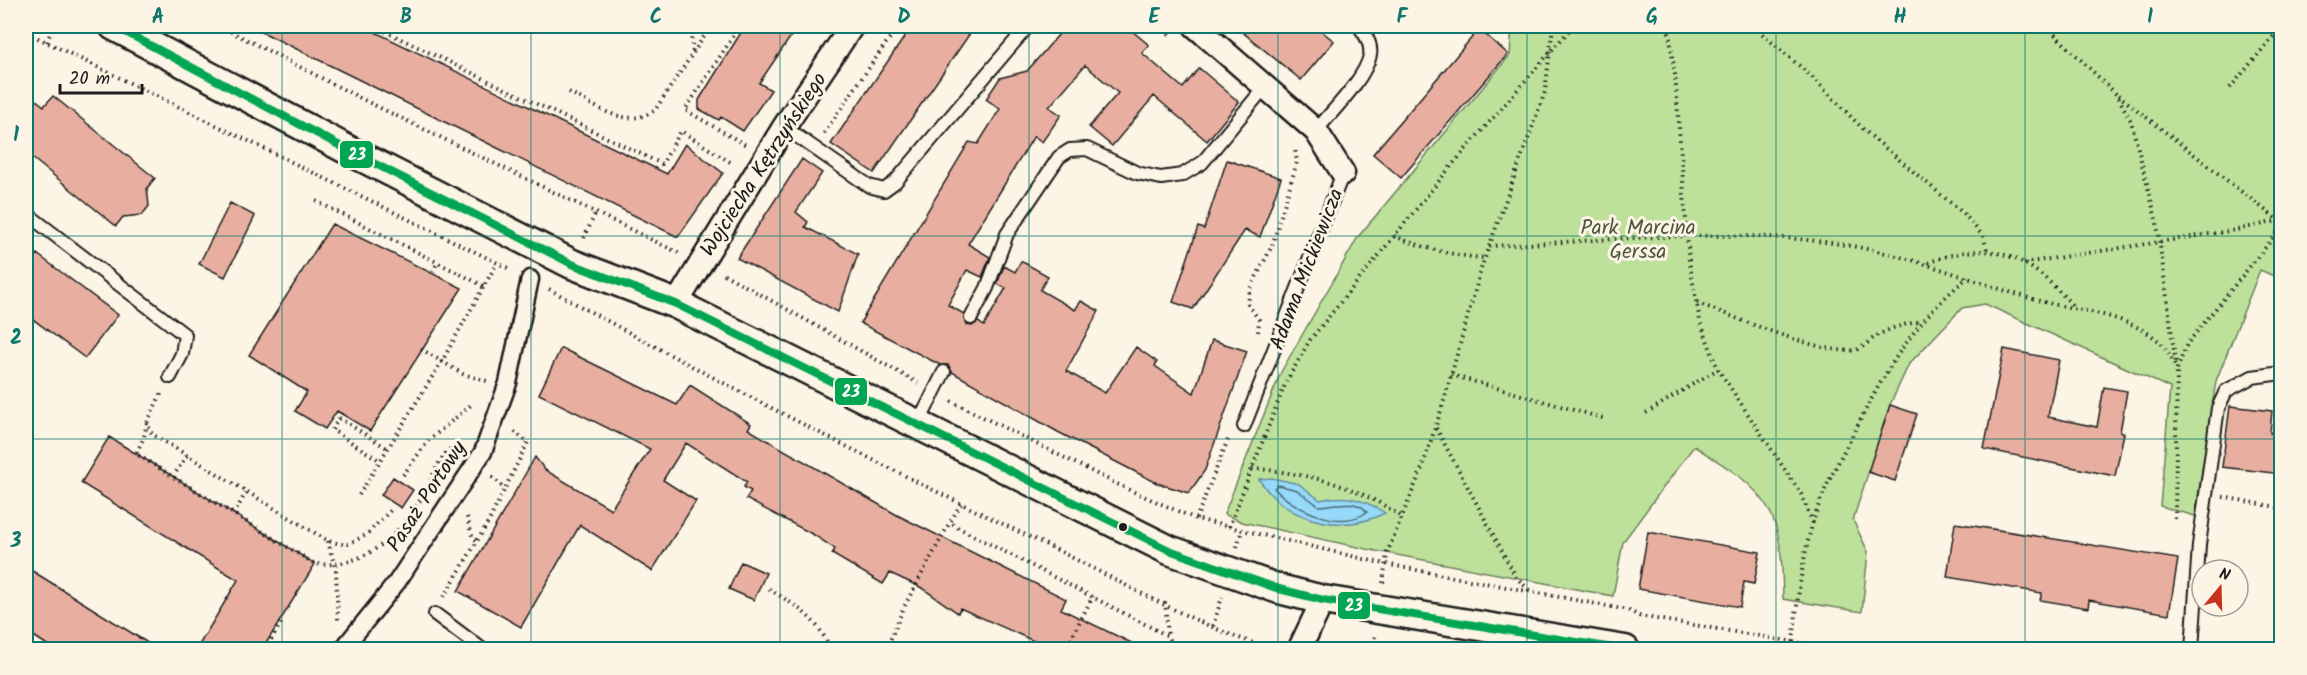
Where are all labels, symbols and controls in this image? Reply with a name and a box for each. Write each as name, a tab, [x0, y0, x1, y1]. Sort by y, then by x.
text: A	[152, 2, 164, 34]
text: B	[400, 2, 412, 34]
text: C	[650, 2, 662, 34]
text: D	[897, 2, 911, 34]
text: E	[1148, 2, 1160, 34]
text: F	[1397, 2, 1409, 34]
text: G	[1646, 2, 1658, 34]
text: H	[1893, 2, 1907, 34]
text: I	[2147, 2, 2153, 34]
scale bar	[60, 57, 142, 95]
text: 20 m	[69, 65, 110, 94]
street label: Wojciecha Kętrzyńskiego	[692, 66, 836, 263]
text: 1	[13, 120, 19, 152]
line badge: 23	[339, 140, 374, 169]
text: 23	[348, 143, 366, 168]
street label: Adama Mickiewicza	[1261, 184, 1353, 355]
park label: Park Marcina Gerssa	[1580, 212, 1696, 269]
text: 2	[10, 323, 22, 355]
line badge: 23	[834, 377, 868, 406]
text: 23	[842, 380, 860, 405]
street label: Pasaż Portowy	[379, 434, 476, 559]
unlabelled marker	[1117, 521, 1129, 533]
text: 3	[10, 526, 22, 558]
north arrow	[2190, 558, 2250, 618]
text: N	[2216, 562, 2233, 589]
line badge: 23	[1337, 591, 1371, 620]
text: 23	[1345, 594, 1363, 619]

